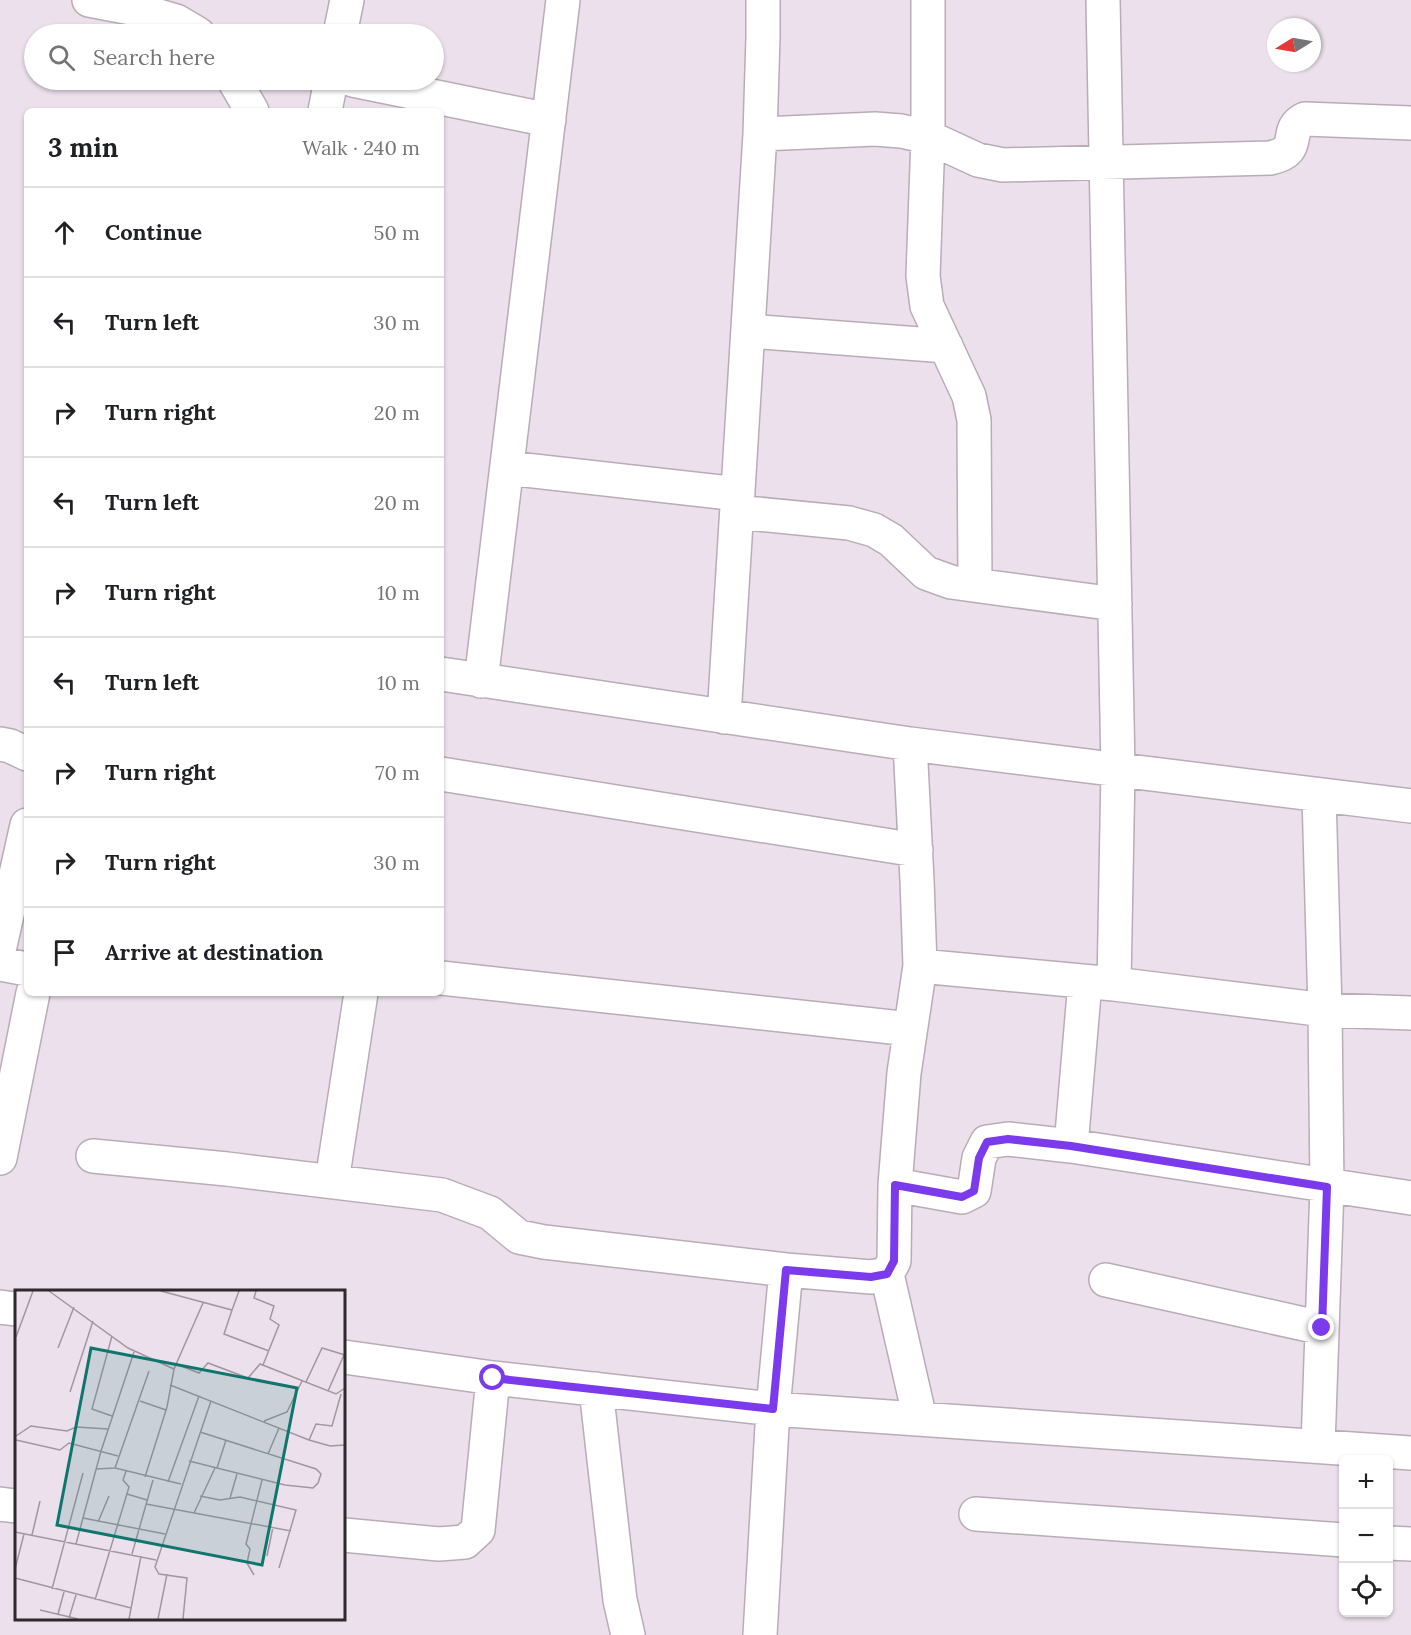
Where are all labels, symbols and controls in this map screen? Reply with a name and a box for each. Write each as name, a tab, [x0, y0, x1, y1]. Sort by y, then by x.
north arrow	[1267, 18, 1321, 72]
search box	[24, 24, 444, 90]
icon: search	[45, 41, 78, 74]
text: Search here	[93, 43, 215, 71]
text: 3 min	[48, 131, 118, 164]
text: Walk · 240 m	[302, 135, 420, 160]
icon: ahead	[48, 216, 81, 249]
text: Continue	[105, 218, 202, 246]
text: 50 m	[374, 220, 420, 245]
icon: left	[48, 306, 81, 339]
text: Turn left	[105, 308, 199, 336]
text: 30 m	[373, 310, 420, 335]
icon: right	[48, 396, 81, 429]
text: Turn right	[105, 398, 216, 426]
text: 20 m	[374, 400, 420, 425]
icon: left	[48, 486, 81, 519]
text: Turn left	[105, 488, 199, 516]
text: 20 m	[374, 490, 420, 515]
icon: right	[48, 576, 81, 609]
text: Turn right	[105, 578, 216, 606]
text: 10 m	[377, 580, 420, 605]
icon: left	[48, 666, 81, 699]
text: Turn left	[105, 668, 199, 696]
text: 10 m	[377, 670, 420, 695]
icon: right	[48, 756, 81, 789]
text: Turn right	[105, 758, 216, 786]
text: 70 m	[375, 760, 420, 785]
icon: right	[48, 846, 81, 879]
text: Turn right	[105, 848, 216, 876]
text: 30 m	[373, 850, 420, 875]
icon: arrive	[48, 936, 81, 969]
text: Arrive at destination	[105, 938, 323, 966]
inset map	[15, 1290, 345, 1620]
route end	[1308, 1314, 1334, 1340]
route start	[479, 1364, 505, 1390]
map controls	[1339, 1455, 1393, 1617]
button: +	[1339, 1455, 1393, 1509]
button: −	[1339, 1509, 1393, 1563]
button: locate	[1339, 1563, 1393, 1617]

